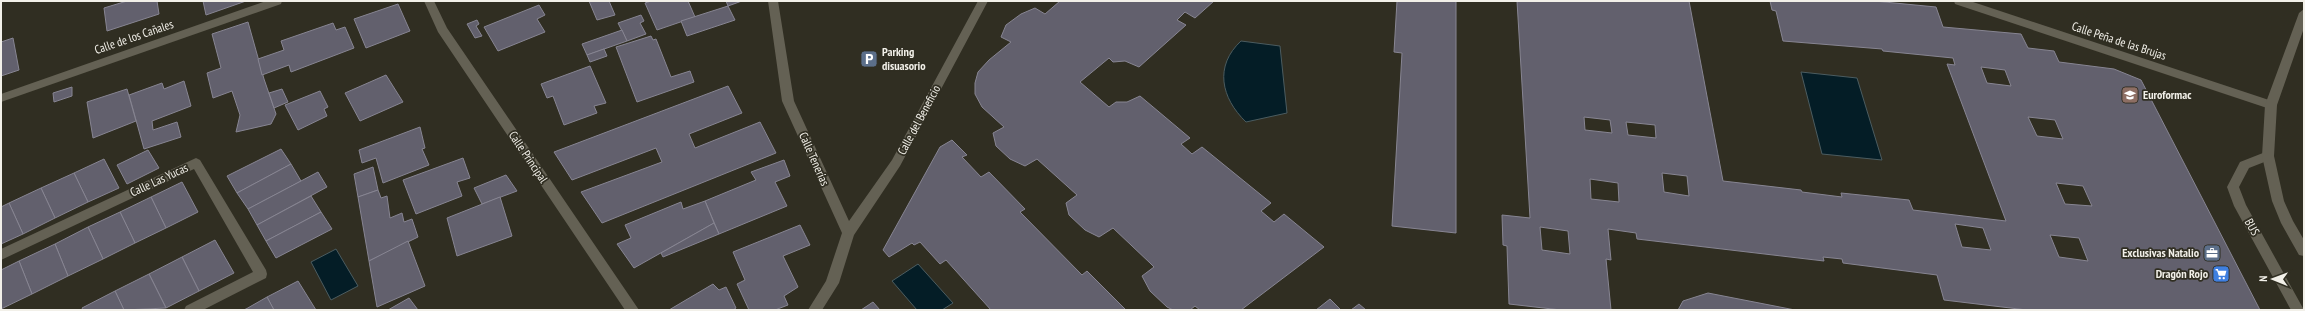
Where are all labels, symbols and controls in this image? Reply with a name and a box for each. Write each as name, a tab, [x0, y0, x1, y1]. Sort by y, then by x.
street label: Calle de los Cañales	[92, 16, 175, 57]
street label: Calle Peña de las Brujas	[2070, 18, 2168, 63]
place label: Parking disuasorio	[882, 44, 926, 73]
parking icon: Parking disuasorio	[859, 49, 879, 69]
street label: Calle del Beneficio	[894, 82, 943, 157]
school or university icon: Euroformac	[2120, 85, 2140, 105]
place label: Euroformac	[2143, 87, 2192, 102]
street label: Calle Principal	[506, 128, 551, 186]
street label: Calle Tenerías	[796, 130, 833, 188]
street label: Calle Las Yucas	[127, 160, 190, 200]
street label: BUS	[2242, 216, 2263, 238]
office icon: Exclusivas Natalio	[2202, 243, 2222, 263]
place label: Exclusivas Natalio	[2122, 245, 2200, 260]
north arrow	[2253, 259, 2293, 299]
supermarket icon: Dragón Rojo	[2211, 264, 2231, 284]
place label: Dragón Rojo	[2156, 266, 2209, 281]
text: N	[2256, 276, 2270, 282]

